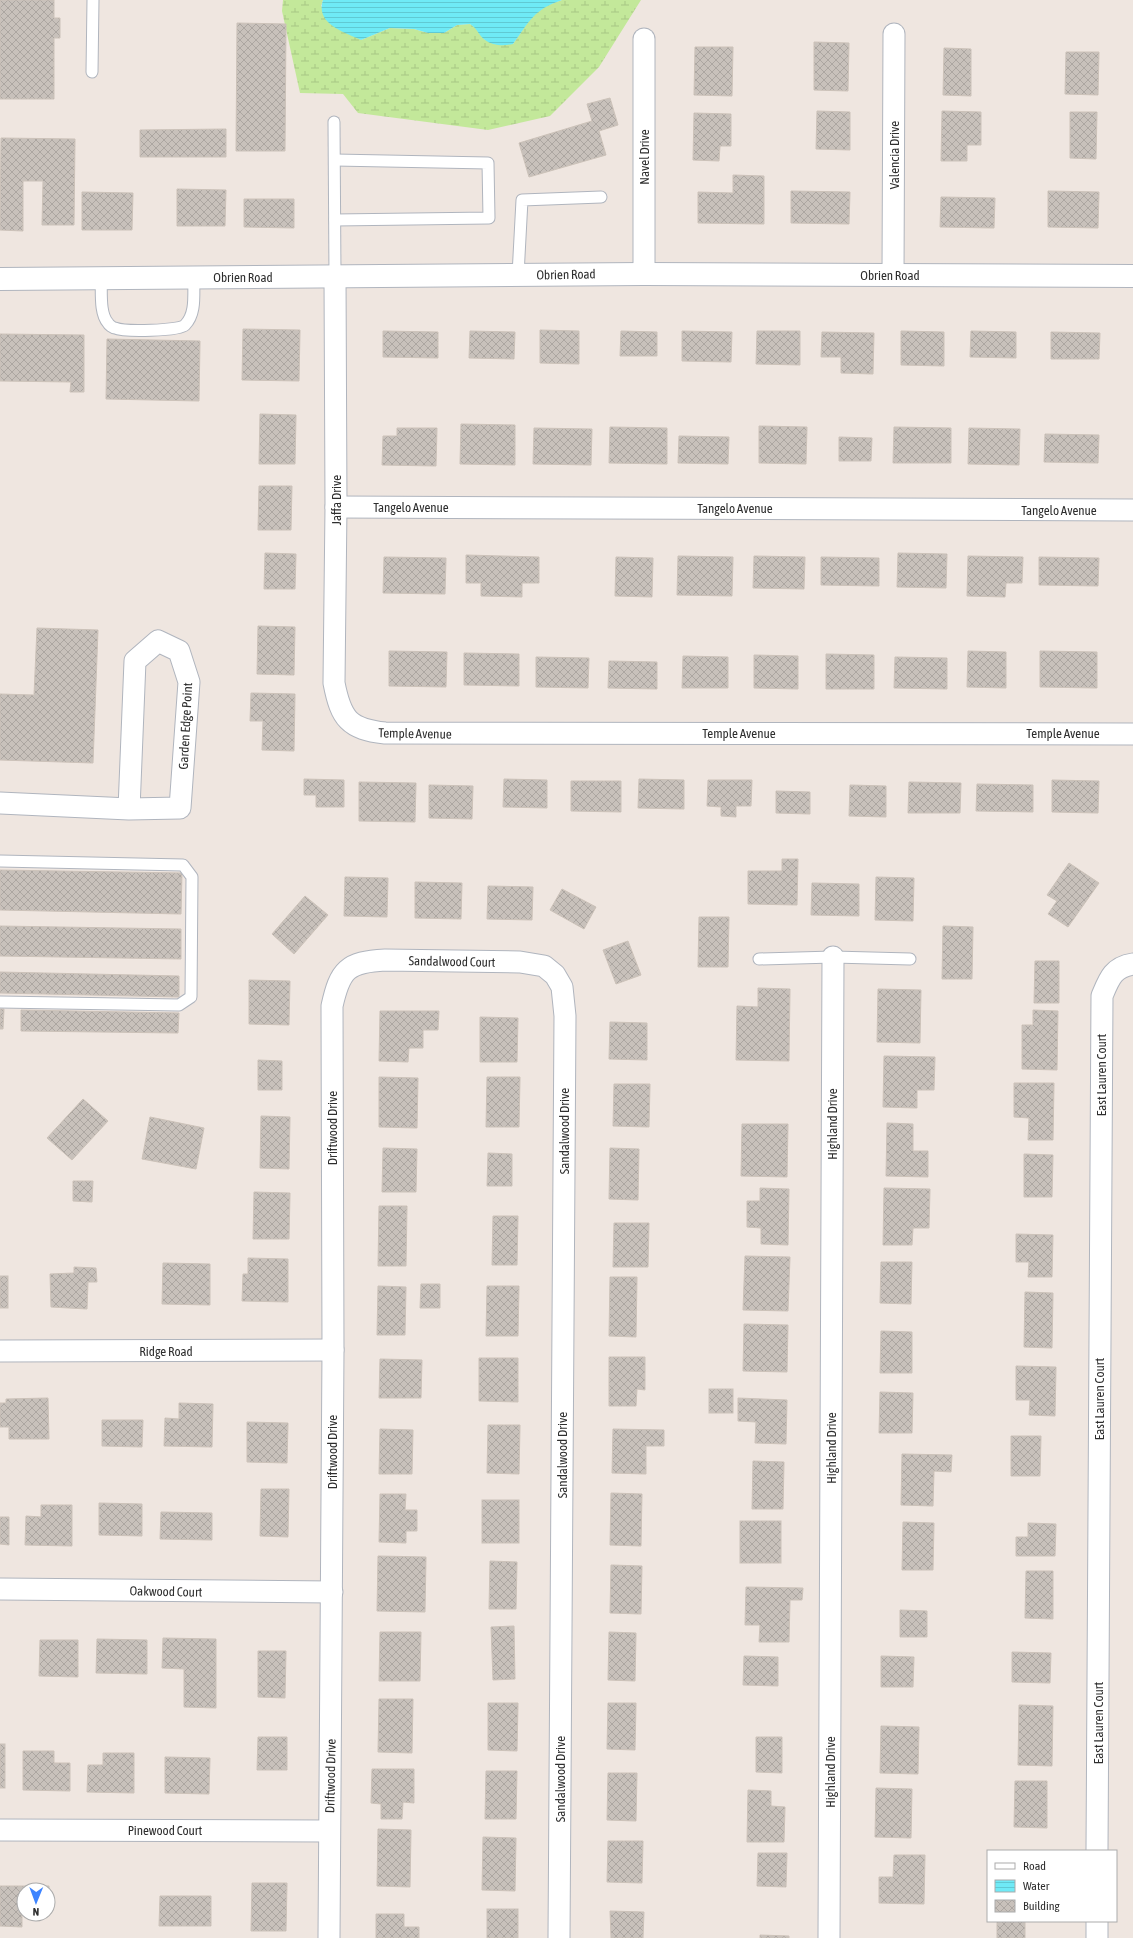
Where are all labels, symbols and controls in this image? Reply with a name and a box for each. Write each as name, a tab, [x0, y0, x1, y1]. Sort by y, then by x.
street label: Valencia Drive	[887, 121, 902, 189]
street label: Navel Drive	[637, 129, 652, 185]
street label: Obrien Road	[536, 266, 596, 283]
street label: Obrien Road	[860, 268, 920, 283]
street label: Obrien Road	[213, 270, 273, 285]
street label: Jaffa Drive	[329, 475, 344, 525]
street label: Tangelo Avenue	[373, 500, 449, 515]
street label: Tangelo Avenue	[697, 501, 773, 516]
street label: Tangelo Avenue	[1021, 503, 1097, 518]
street label: Garden Edge Point	[176, 682, 195, 770]
street label: Temple Avenue	[378, 725, 452, 742]
street label: Temple Avenue	[702, 726, 776, 741]
street label: Temple Avenue	[1026, 726, 1100, 741]
street label: Sandalwood Court	[408, 953, 496, 970]
street label: East Lauren Court	[1094, 1033, 1109, 1116]
street label: Sandalwood Drive	[557, 1088, 572, 1174]
street label: Highland Drive	[825, 1088, 840, 1160]
street label: Driftwood Drive	[325, 1091, 340, 1165]
street label: Ridge Road	[139, 1344, 193, 1359]
street label: East Lauren Court	[1092, 1357, 1107, 1440]
street label: Sandalwood Drive	[555, 1412, 570, 1498]
street label: Highland Drive	[824, 1412, 839, 1484]
street label: Driftwood Drive	[325, 1415, 340, 1489]
street label: Oakwood Court	[129, 1583, 203, 1600]
street label: East Lauren Court	[1091, 1681, 1106, 1764]
street label: Sandalwood Drive	[553, 1736, 568, 1822]
street label: Highland Drive	[823, 1736, 838, 1808]
street label: Driftwood Drive	[322, 1739, 339, 1813]
street label: Pinewood Court	[128, 1823, 203, 1838]
legend	[987, 1850, 1117, 1922]
text: Road	[1023, 1859, 1046, 1873]
text: Water	[1023, 1879, 1050, 1893]
north arrow	[16, 1882, 56, 1922]
text: Building	[1023, 1899, 1061, 1913]
text: N	[32, 1906, 39, 1918]

